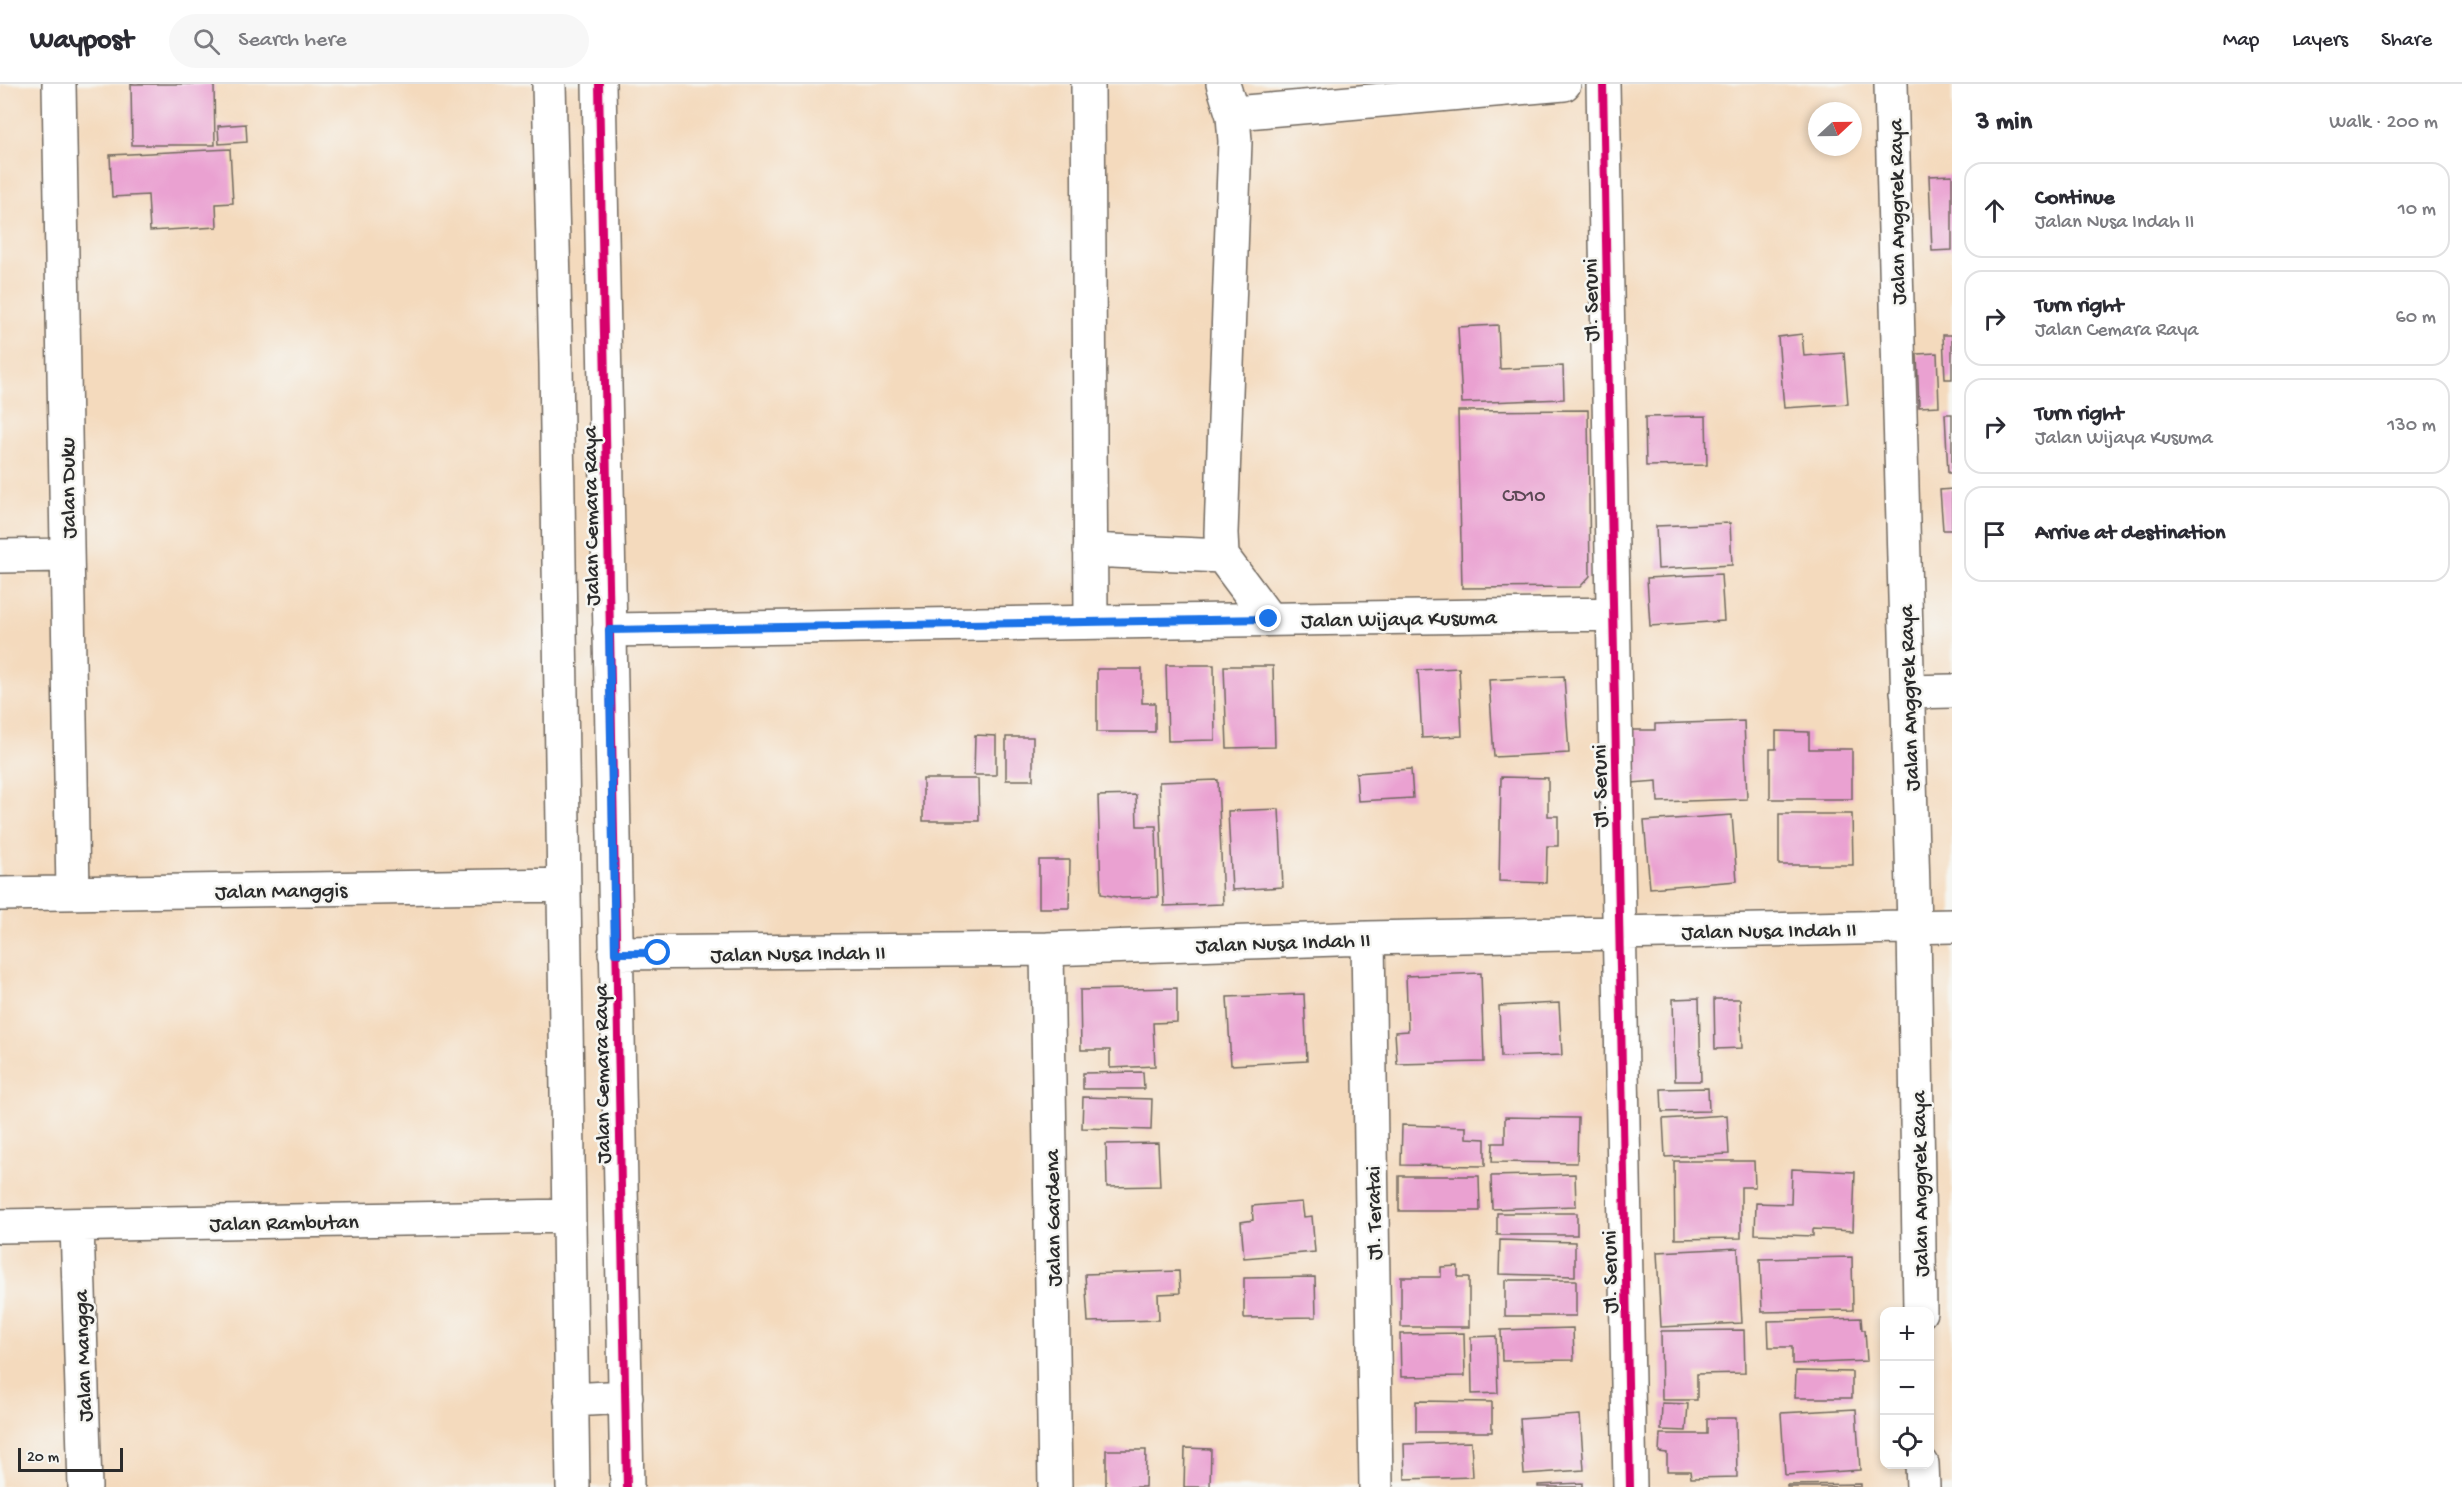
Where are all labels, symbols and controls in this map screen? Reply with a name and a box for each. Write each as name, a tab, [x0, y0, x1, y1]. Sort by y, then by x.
search box	[169, 14, 589, 68]
text: Waypost	[30, 25, 133, 58]
icon: search	[190, 25, 223, 58]
text: Search here	[238, 28, 347, 54]
text: Map	[2223, 29, 2259, 54]
text: Layers	[2292, 29, 2348, 54]
text: Share	[2381, 29, 2432, 54]
north arrow	[1808, 102, 1862, 156]
text: 3 min	[1976, 108, 2032, 139]
text: Walk · 200 m	[2329, 112, 2438, 135]
street label: Jalan Anggrek Raya	[1884, 118, 1914, 305]
text: Continue	[2035, 186, 2115, 212]
icon: ahead	[1978, 194, 2011, 227]
text: 10 m	[2398, 199, 2436, 222]
text: Jalan Nusa Indah II	[2035, 212, 2194, 235]
street label: Jl. Seruni	[1579, 258, 1607, 342]
text: Turn right	[2035, 294, 2123, 320]
icon: right	[1978, 302, 2011, 335]
text: 60 m	[2396, 307, 2436, 330]
text: Jalan Cemara Raya	[2035, 320, 2198, 343]
text: Turn right	[2035, 402, 2123, 428]
icon: right	[1978, 410, 2011, 443]
text: 130 m	[2387, 415, 2436, 438]
street label: Jalan Cemara Raya	[578, 425, 608, 606]
text: Jalan Wijaya Kusuma	[2035, 428, 2213, 451]
street label: Jalan Duku	[56, 437, 84, 539]
house number: CD10	[1502, 486, 1546, 509]
icon: arrive	[1978, 518, 2011, 551]
text: Arrive at destination	[2035, 521, 2225, 547]
street label: Jalan Anggrek Raya	[1895, 604, 1927, 791]
route end	[1255, 605, 1281, 631]
street label: Jalan Wijaya Kusuma	[1301, 606, 1498, 636]
street label: Jl. Seruni	[1588, 744, 1616, 828]
street label: Jalan Manggis	[215, 879, 348, 907]
street label: Jalan Nusa Indah II	[1681, 918, 1857, 948]
street label: Jalan Nusa Indah II	[1195, 929, 1371, 961]
route start	[644, 939, 670, 965]
street label: Jalan Nusa Indah II	[710, 941, 886, 971]
street label: Jalan Cemara Raya	[589, 983, 619, 1164]
street label: Jalan Anggrek Raya	[1907, 1090, 1937, 1277]
street label: Jalan Gardena	[1041, 1148, 1069, 1287]
street label: Jl. Teratai	[1362, 1166, 1390, 1260]
street label: Jalan Rambutan	[209, 1211, 360, 1239]
street label: Jl. Seruni	[1598, 1230, 1626, 1314]
street label: Jalan Mangga	[70, 1289, 100, 1422]
map controls	[1880, 1307, 1934, 1469]
button: +	[1880, 1307, 1934, 1361]
button: −	[1880, 1361, 1934, 1415]
button: locate	[1880, 1415, 1934, 1469]
scale bar	[18, 1445, 123, 1472]
text: 20 m	[27, 1449, 59, 1468]

